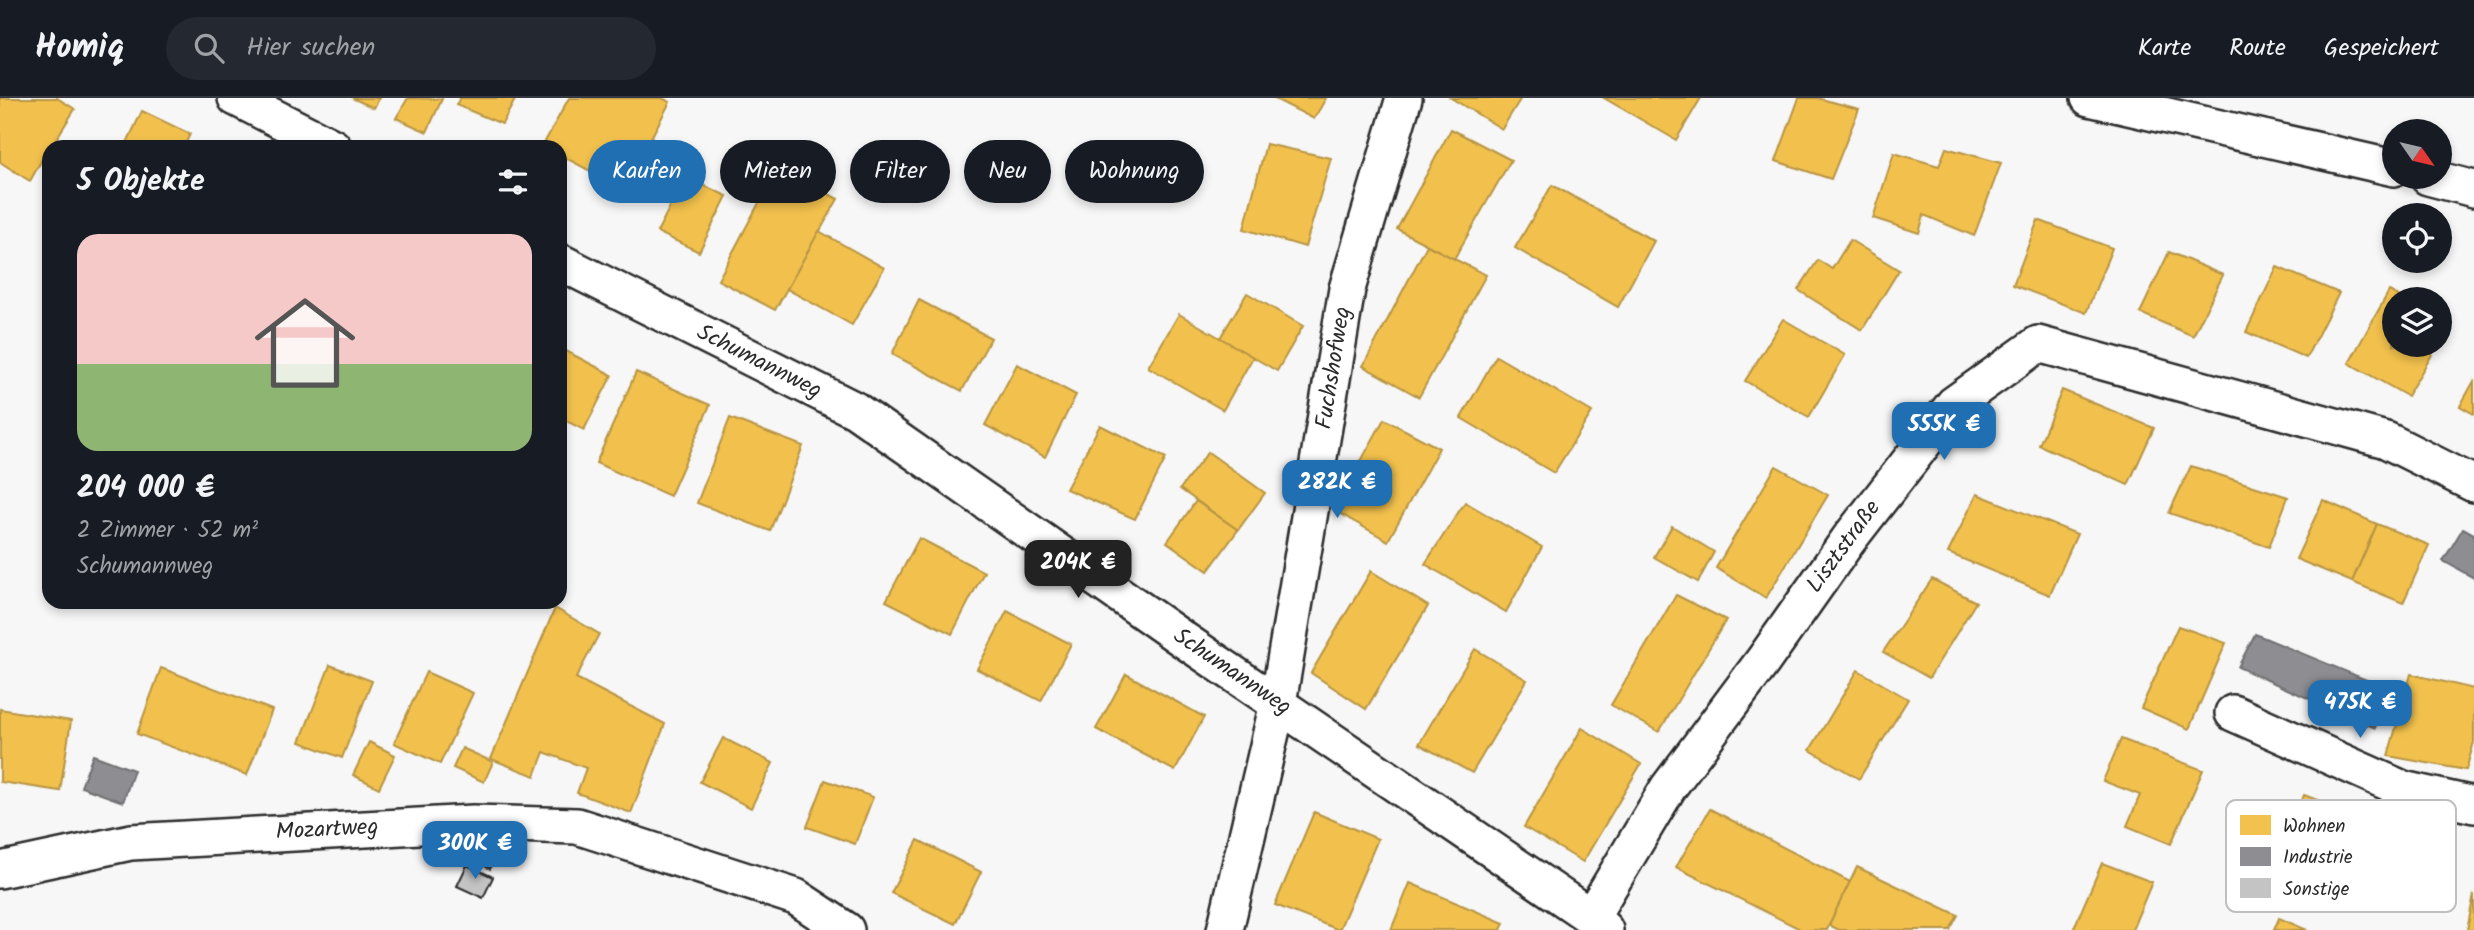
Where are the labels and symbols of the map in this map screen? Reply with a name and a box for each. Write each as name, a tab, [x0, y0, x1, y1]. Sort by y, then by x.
north arrow	[2382, 119, 2452, 189]
street label: Fuchshofweg	[1307, 304, 1361, 432]
street label: Schumannweg	[690, 315, 828, 409]
pin: 555K €	[1887, 402, 2001, 462]
pin: 282K €	[1280, 460, 1394, 520]
street label: Lisztstraße	[1798, 493, 1890, 601]
pin: 204K €	[1021, 540, 1135, 600]
street label: Schumannweg	[1165, 619, 1299, 725]
pin: 475K €	[2303, 680, 2417, 740]
legend	[2226, 800, 2456, 912]
street label: Mozartweg	[275, 809, 379, 851]
text: Wohnen	[2283, 812, 2345, 842]
pin: 300K €	[418, 822, 532, 881]
text: Industrie	[2283, 843, 2353, 873]
text: Sonstige	[2283, 875, 2350, 905]

